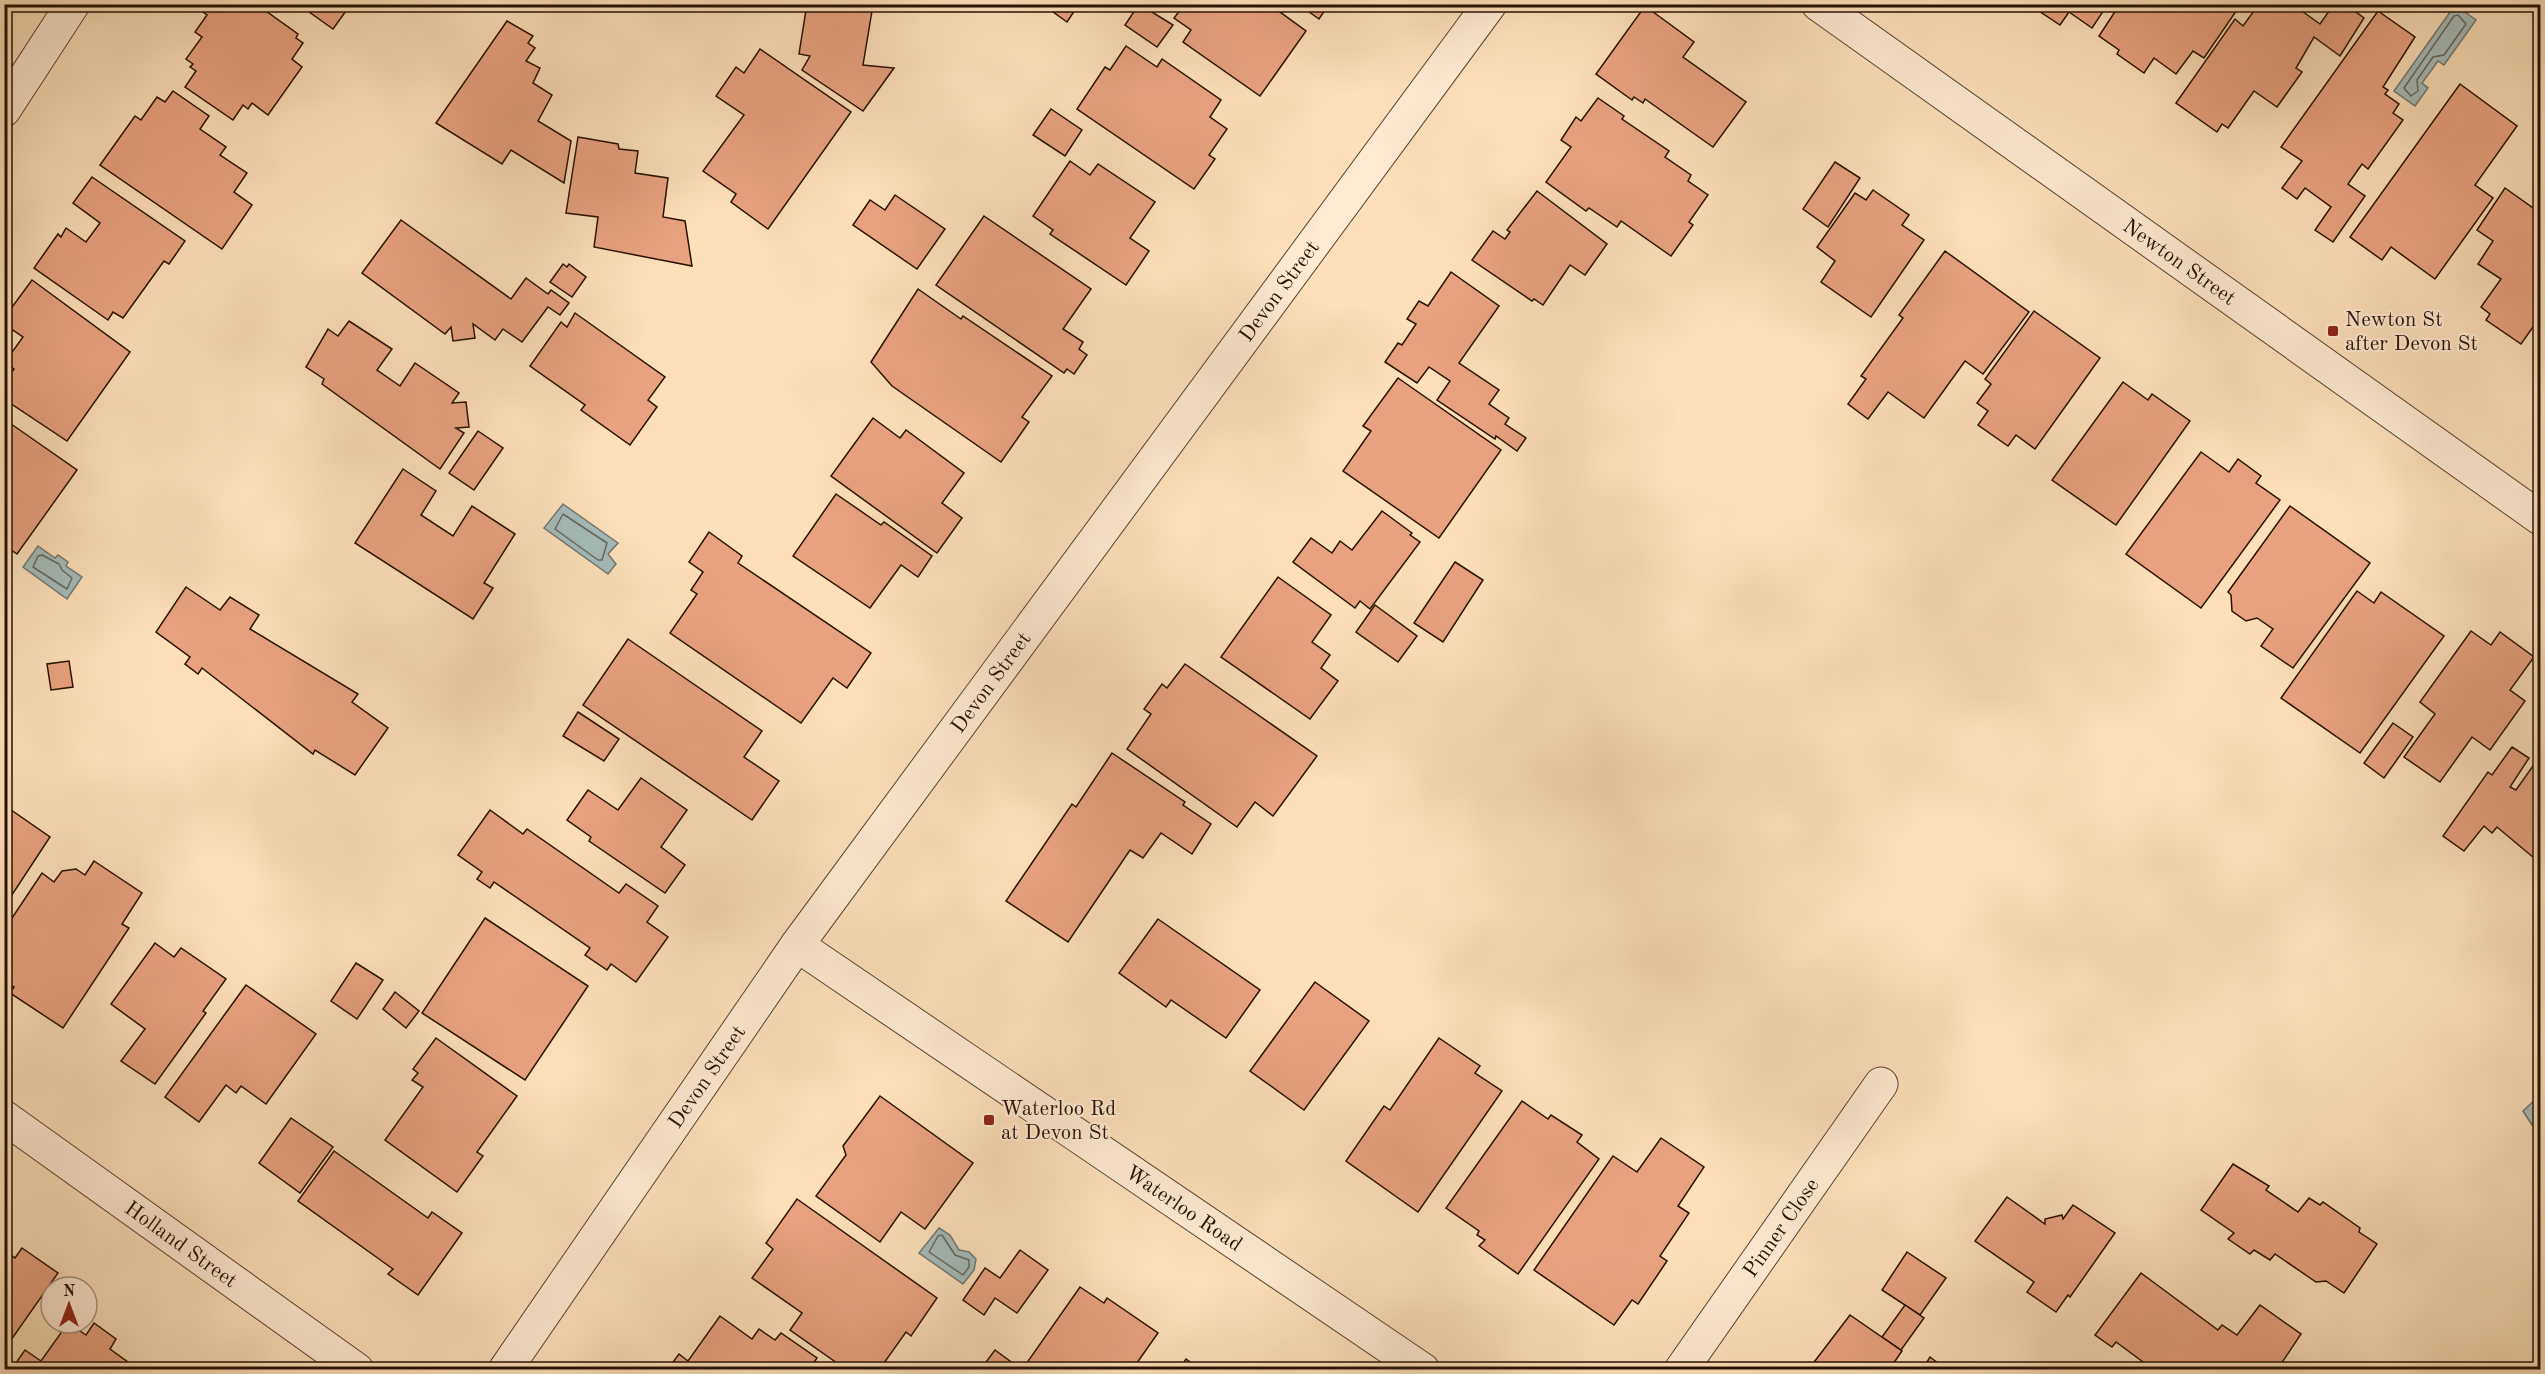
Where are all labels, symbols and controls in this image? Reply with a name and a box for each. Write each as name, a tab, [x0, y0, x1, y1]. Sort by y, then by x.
street label: Newton Street	[2119, 216, 2239, 310]
street label: Devon Street	[1236, 237, 1324, 346]
place label: Newton St after Devon St	[2345, 310, 2478, 355]
marker: Newton St after Devon St	[2326, 324, 2340, 338]
street label: Devon Street	[948, 629, 1036, 737]
street label: Devon Street	[665, 1022, 750, 1133]
place label: Waterloo Rd at Devon St	[1001, 1099, 1116, 1144]
marker: Waterloo Rd at Devon St	[982, 1113, 996, 1127]
street label: Waterloo Road	[1121, 1162, 1246, 1256]
street label: Pinner Close	[1740, 1175, 1824, 1282]
street label: Holland Street	[120, 1198, 240, 1292]
north arrow	[39, 1275, 99, 1335]
text: N	[63, 1284, 76, 1300]

